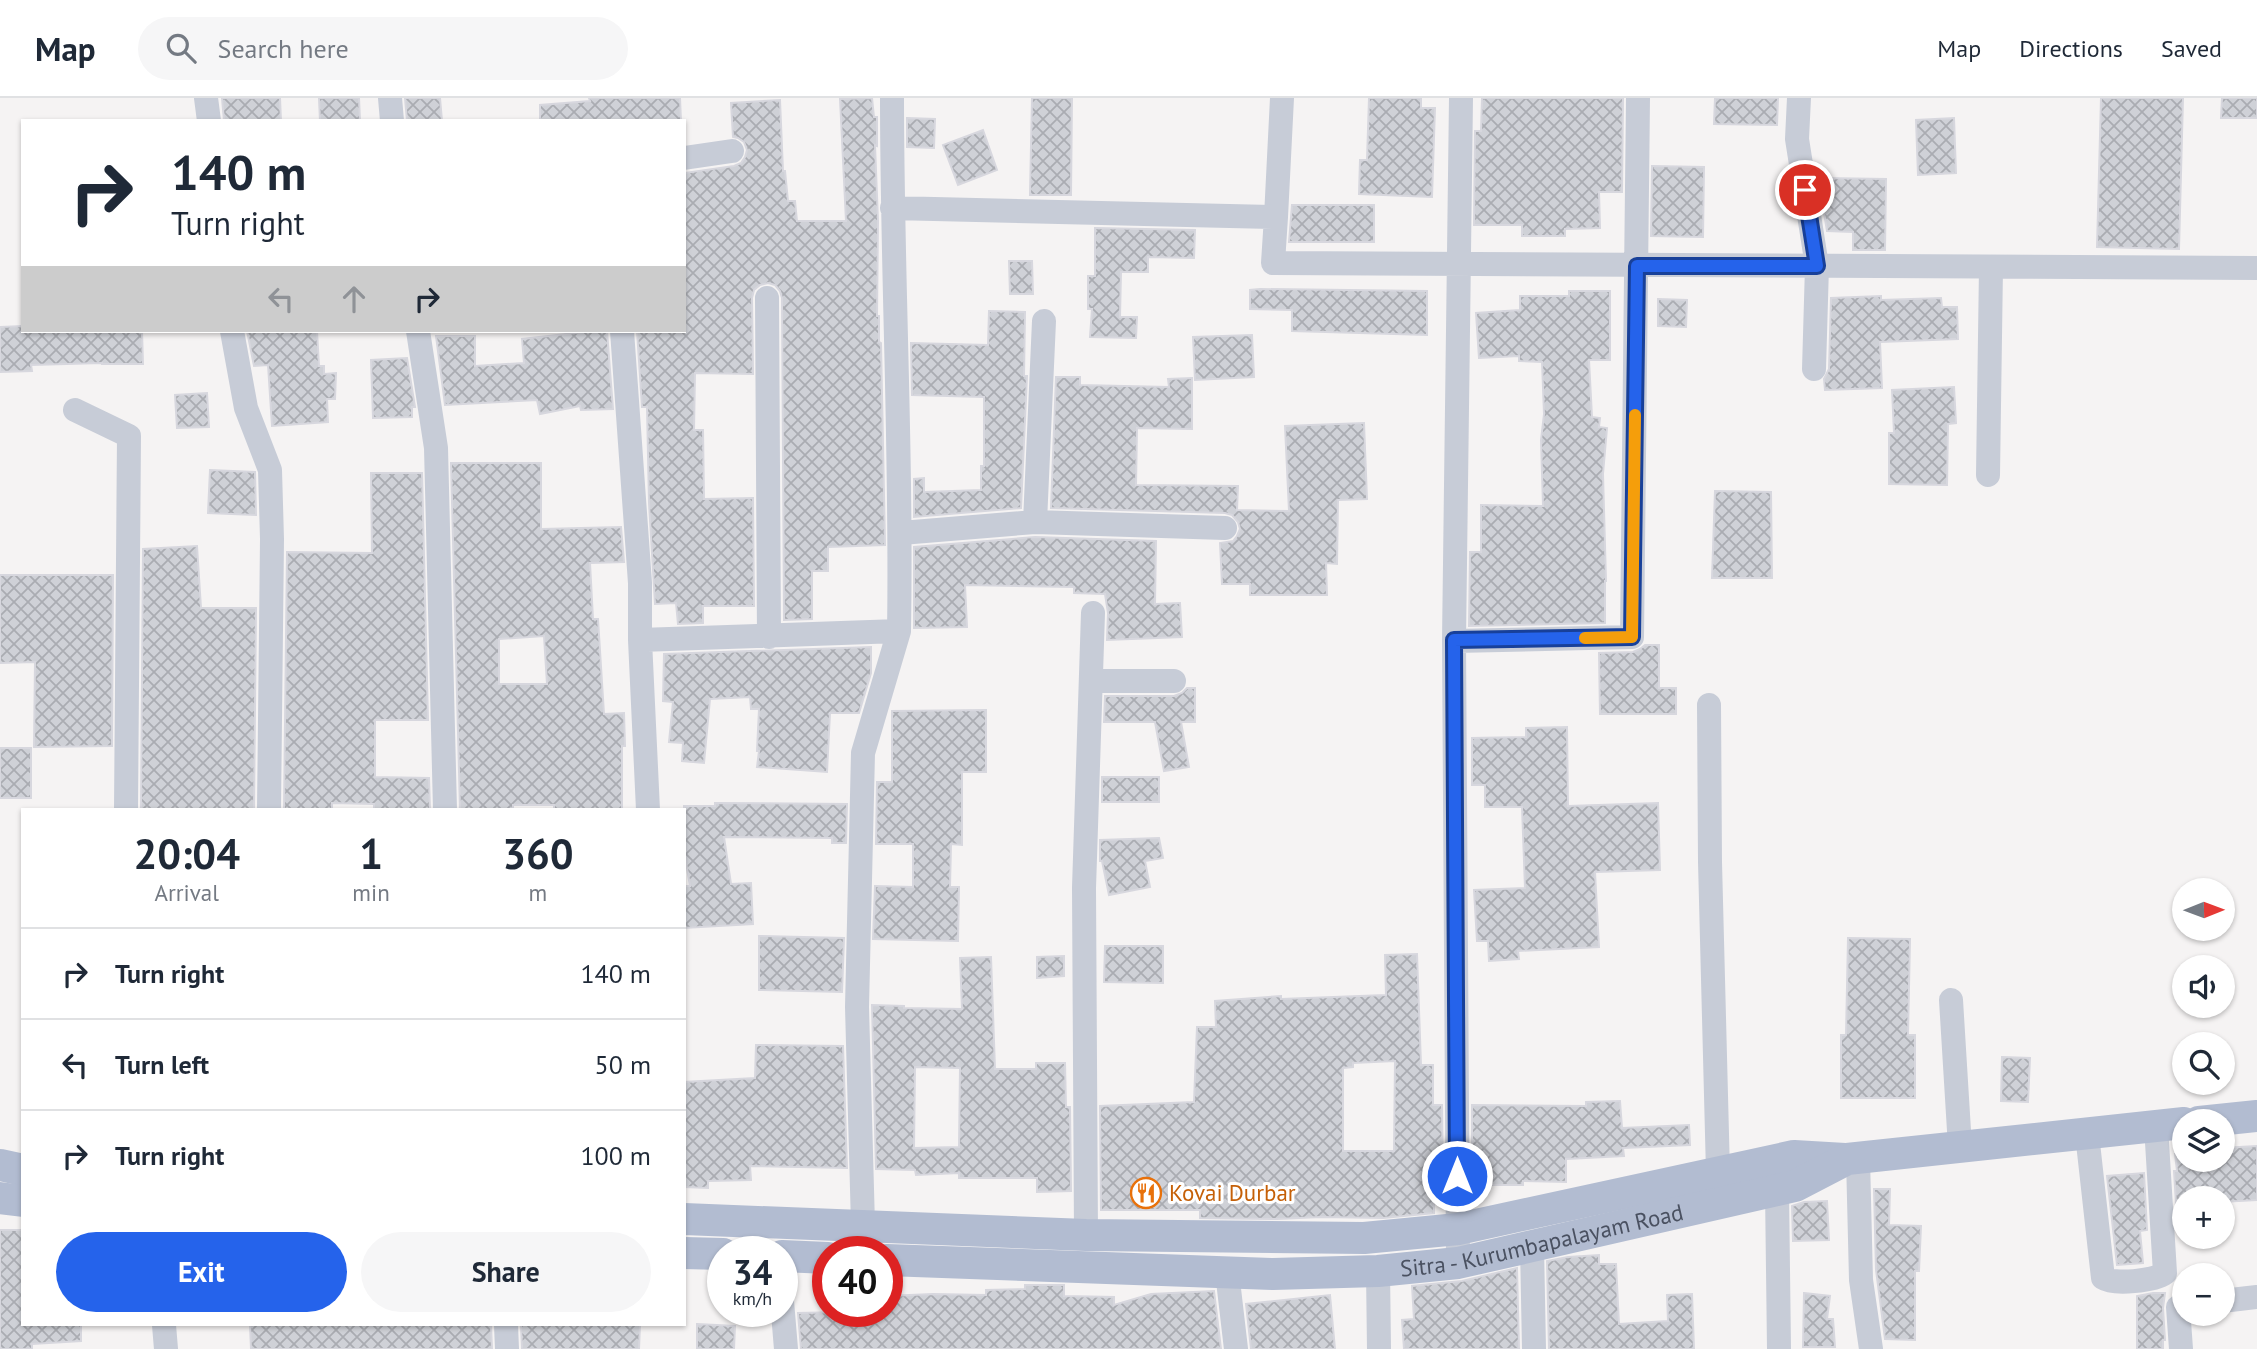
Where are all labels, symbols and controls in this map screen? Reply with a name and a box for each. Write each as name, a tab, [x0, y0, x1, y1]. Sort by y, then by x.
search box	[138, 17, 628, 80]
text: Map	[35, 27, 96, 70]
icon: search	[162, 29, 200, 67]
text: Search here	[218, 32, 349, 65]
text: Map	[1937, 33, 1981, 64]
text: Directions	[2019, 33, 2123, 64]
text: Saved	[2161, 33, 2222, 64]
text: 140 m	[171, 140, 306, 204]
icon: right	[56, 147, 147, 238]
pin	[1775, 160, 1835, 220]
icon: arrive	[1786, 171, 1824, 209]
text: Turn right	[171, 202, 305, 244]
icon: left	[262, 280, 300, 318]
icon: ahead	[335, 280, 373, 318]
icon: right	[408, 280, 446, 318]
text: 20:04	[133, 826, 240, 881]
text: 1	[359, 826, 383, 881]
text: 360	[502, 826, 574, 881]
text: Arrival	[154, 878, 219, 907]
text: min	[352, 878, 390, 907]
text: m	[529, 878, 547, 907]
north arrow	[2172, 878, 2235, 942]
map controls	[2172, 878, 2235, 1326]
icon: right	[56, 955, 94, 993]
button: sound	[2172, 955, 2235, 1018]
text: Turn right	[115, 957, 224, 990]
text: 140 m	[580, 957, 651, 990]
button: search	[2172, 1032, 2235, 1095]
icon: left	[56, 1046, 94, 1084]
text: Turn left	[115, 1048, 209, 1081]
text: 50 m	[595, 1048, 651, 1081]
button: layers	[2172, 1109, 2235, 1172]
icon: right	[56, 1137, 94, 1175]
text: Turn right	[115, 1139, 224, 1172]
text: 100 m	[580, 1139, 651, 1172]
position arrow	[1420, 1139, 1494, 1213]
restaurant icon: Kovai Durbar	[1129, 1176, 1163, 1210]
place label: Kovai Durbar	[1169, 1178, 1296, 1207]
button: +	[2172, 1186, 2235, 1249]
street label: Sitra - Kurumbapalayam Road	[1399, 1197, 1686, 1283]
button: Exit	[56, 1232, 347, 1312]
button: Share	[361, 1232, 651, 1312]
speed limit sign: 40	[812, 1236, 903, 1327]
text: 34	[733, 1249, 772, 1295]
button: −	[2172, 1263, 2235, 1326]
text: km/h	[733, 1287, 772, 1310]

